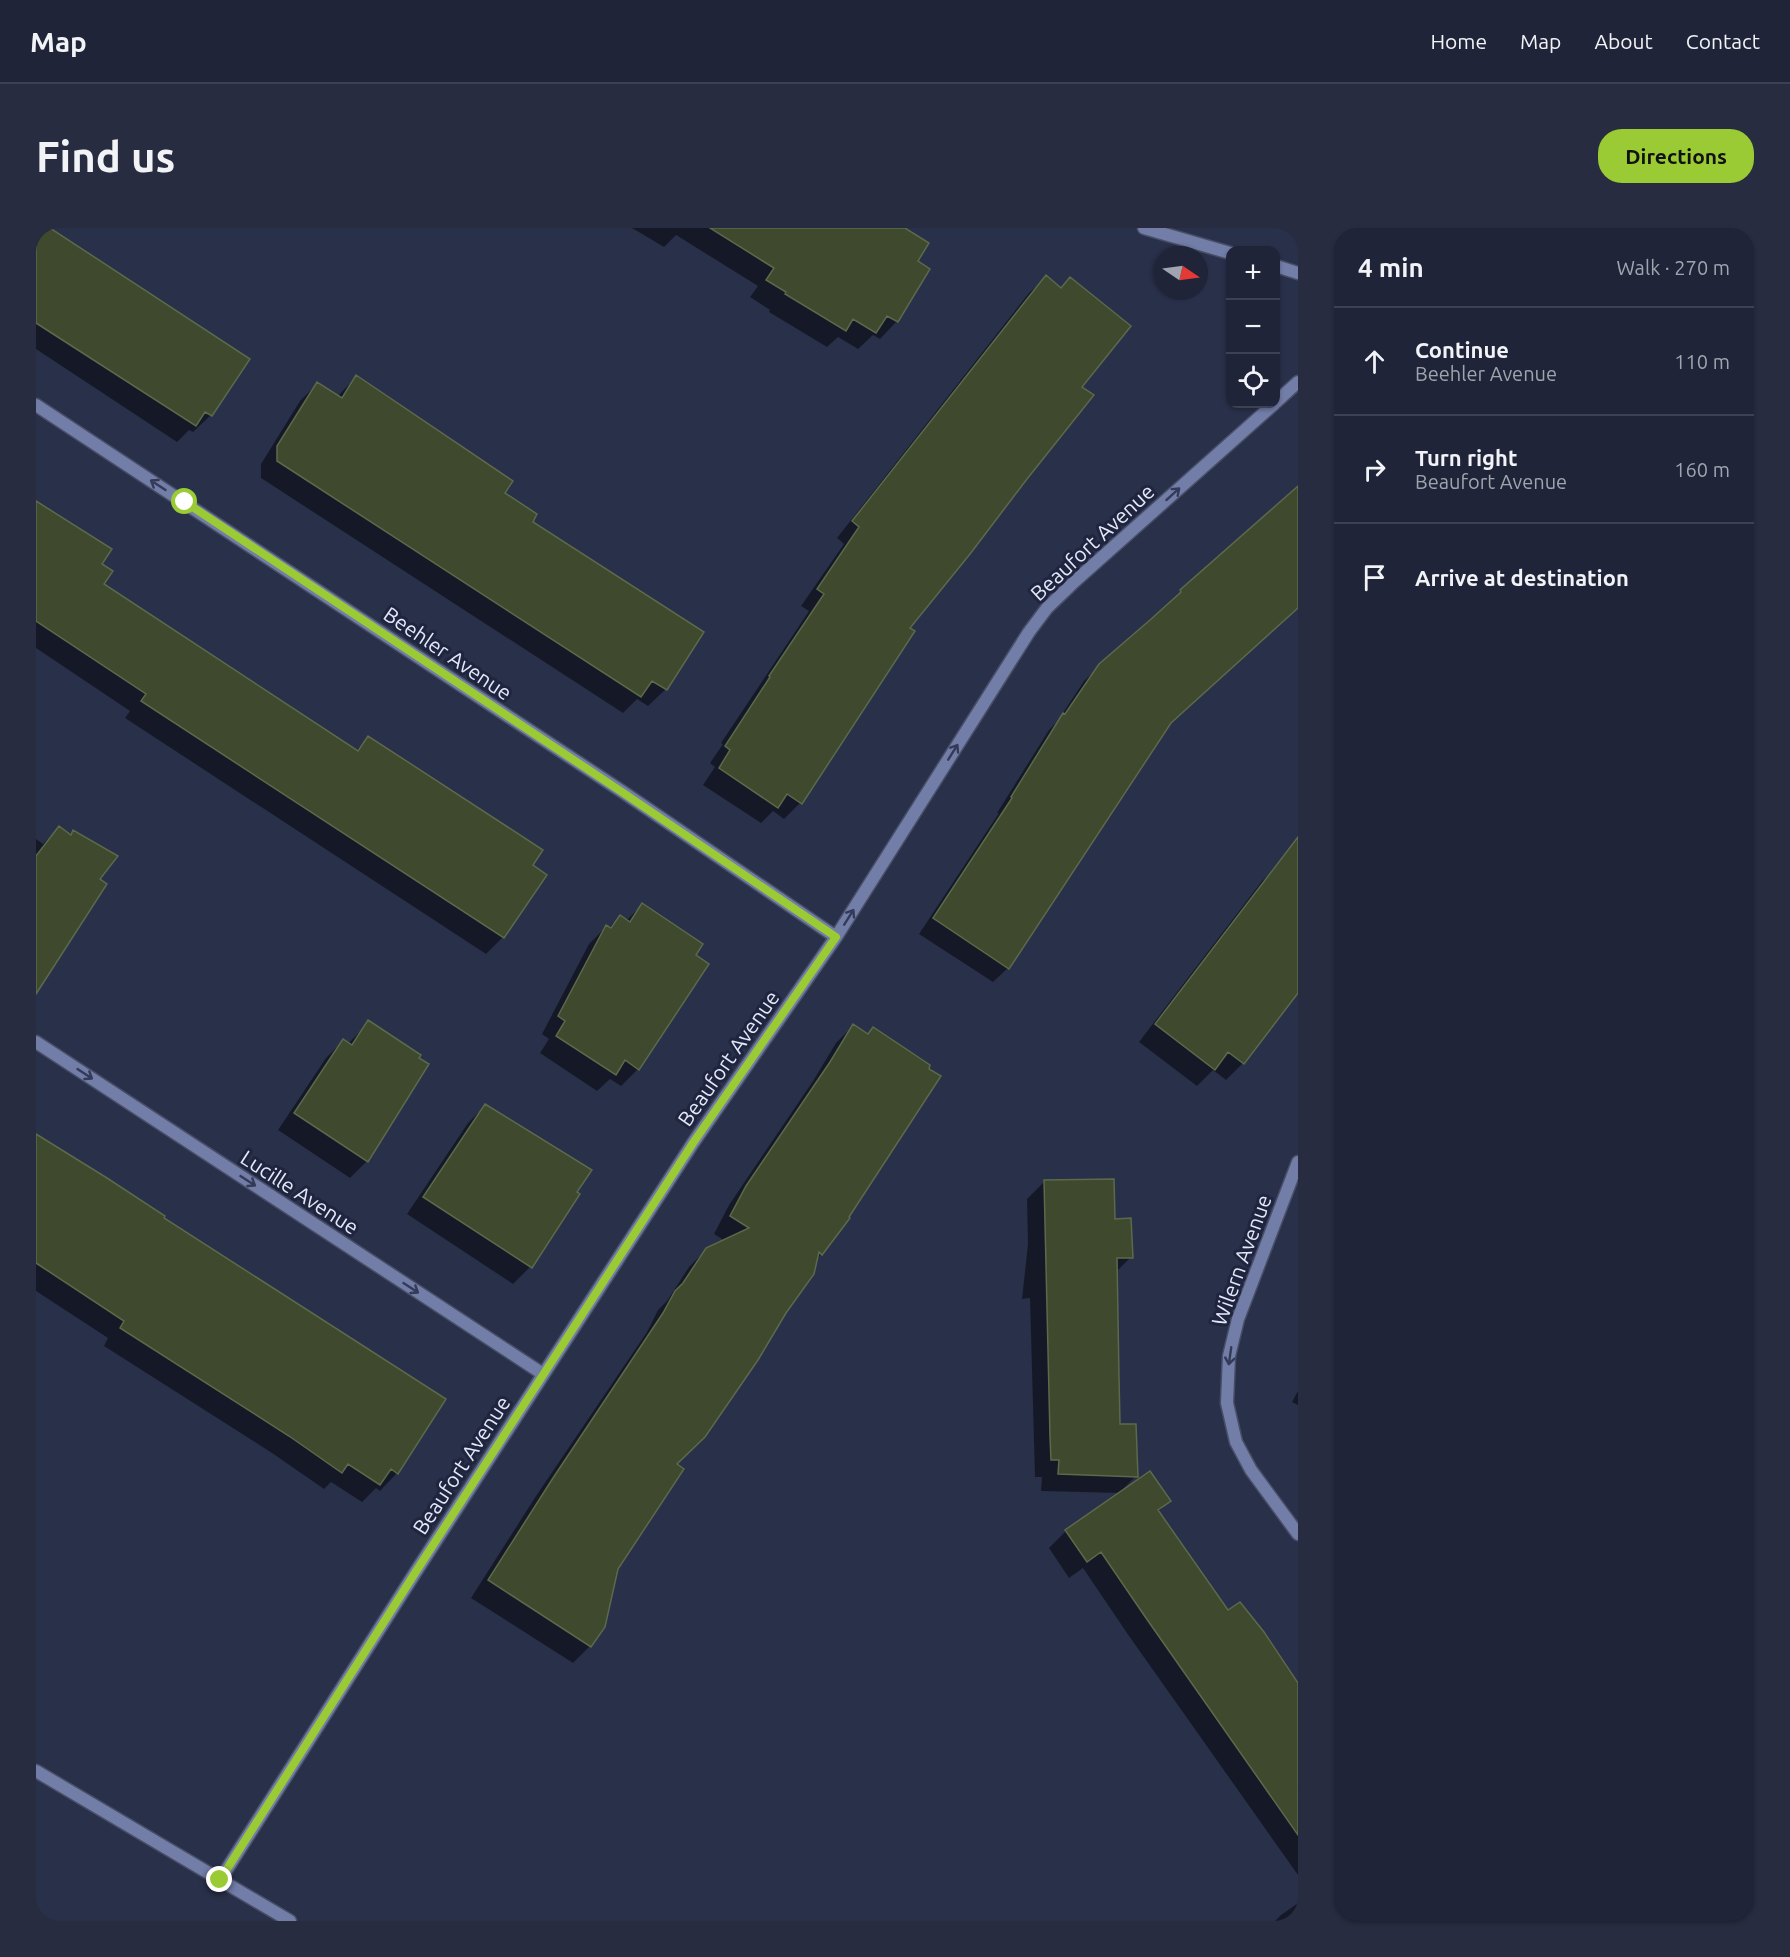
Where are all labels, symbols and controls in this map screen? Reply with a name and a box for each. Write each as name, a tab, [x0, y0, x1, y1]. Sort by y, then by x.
text: Map	[30, 26, 87, 57]
text: Home	[1430, 29, 1487, 53]
text: Map	[1520, 29, 1561, 53]
text: About	[1594, 29, 1653, 53]
text: Contact	[1686, 29, 1760, 53]
button: Directions	[1598, 129, 1754, 183]
text: Find us	[36, 133, 175, 180]
north arrow	[1154, 246, 1208, 300]
map controls	[1226, 246, 1280, 408]
button: +	[1226, 246, 1280, 300]
text: 4 min	[1358, 253, 1424, 282]
text: Walk · 270 m	[1617, 256, 1730, 279]
button: −	[1226, 300, 1280, 354]
text: Continue	[1415, 337, 1509, 362]
icon: ahead	[1358, 345, 1391, 378]
text: 110 m	[1674, 350, 1730, 373]
button: locate	[1226, 354, 1280, 408]
text: Beehler Avenue	[1415, 362, 1557, 385]
text: Turn right	[1415, 445, 1517, 470]
icon: right	[1358, 453, 1391, 486]
text: 160 m	[1674, 458, 1730, 481]
text: Beaufort Avenue	[1415, 470, 1567, 493]
one-way arrow	[150, 478, 167, 491]
street label: Beaufort Avenue	[1025, 479, 1159, 605]
one-way arrow	[1165, 487, 1180, 501]
route start	[171, 488, 197, 514]
icon: arrive	[1358, 561, 1391, 594]
text: Arrive at destination	[1415, 565, 1629, 590]
street label: Beehler Avenue	[379, 601, 517, 705]
one-way arrow	[948, 744, 960, 761]
one-way arrow	[843, 909, 855, 926]
street label: Beaufort Avenue	[672, 986, 784, 1130]
one-way arrow	[76, 1068, 93, 1080]
street label: Lucille Avenue	[237, 1145, 363, 1239]
one-way arrow	[239, 1175, 256, 1187]
street label: Wilern Avenue	[1206, 1191, 1276, 1329]
one-way arrow	[403, 1281, 420, 1294]
one-way arrow	[1225, 1345, 1236, 1365]
street label: Beaufort Avenue	[407, 1391, 515, 1539]
route end	[206, 1866, 232, 1892]

